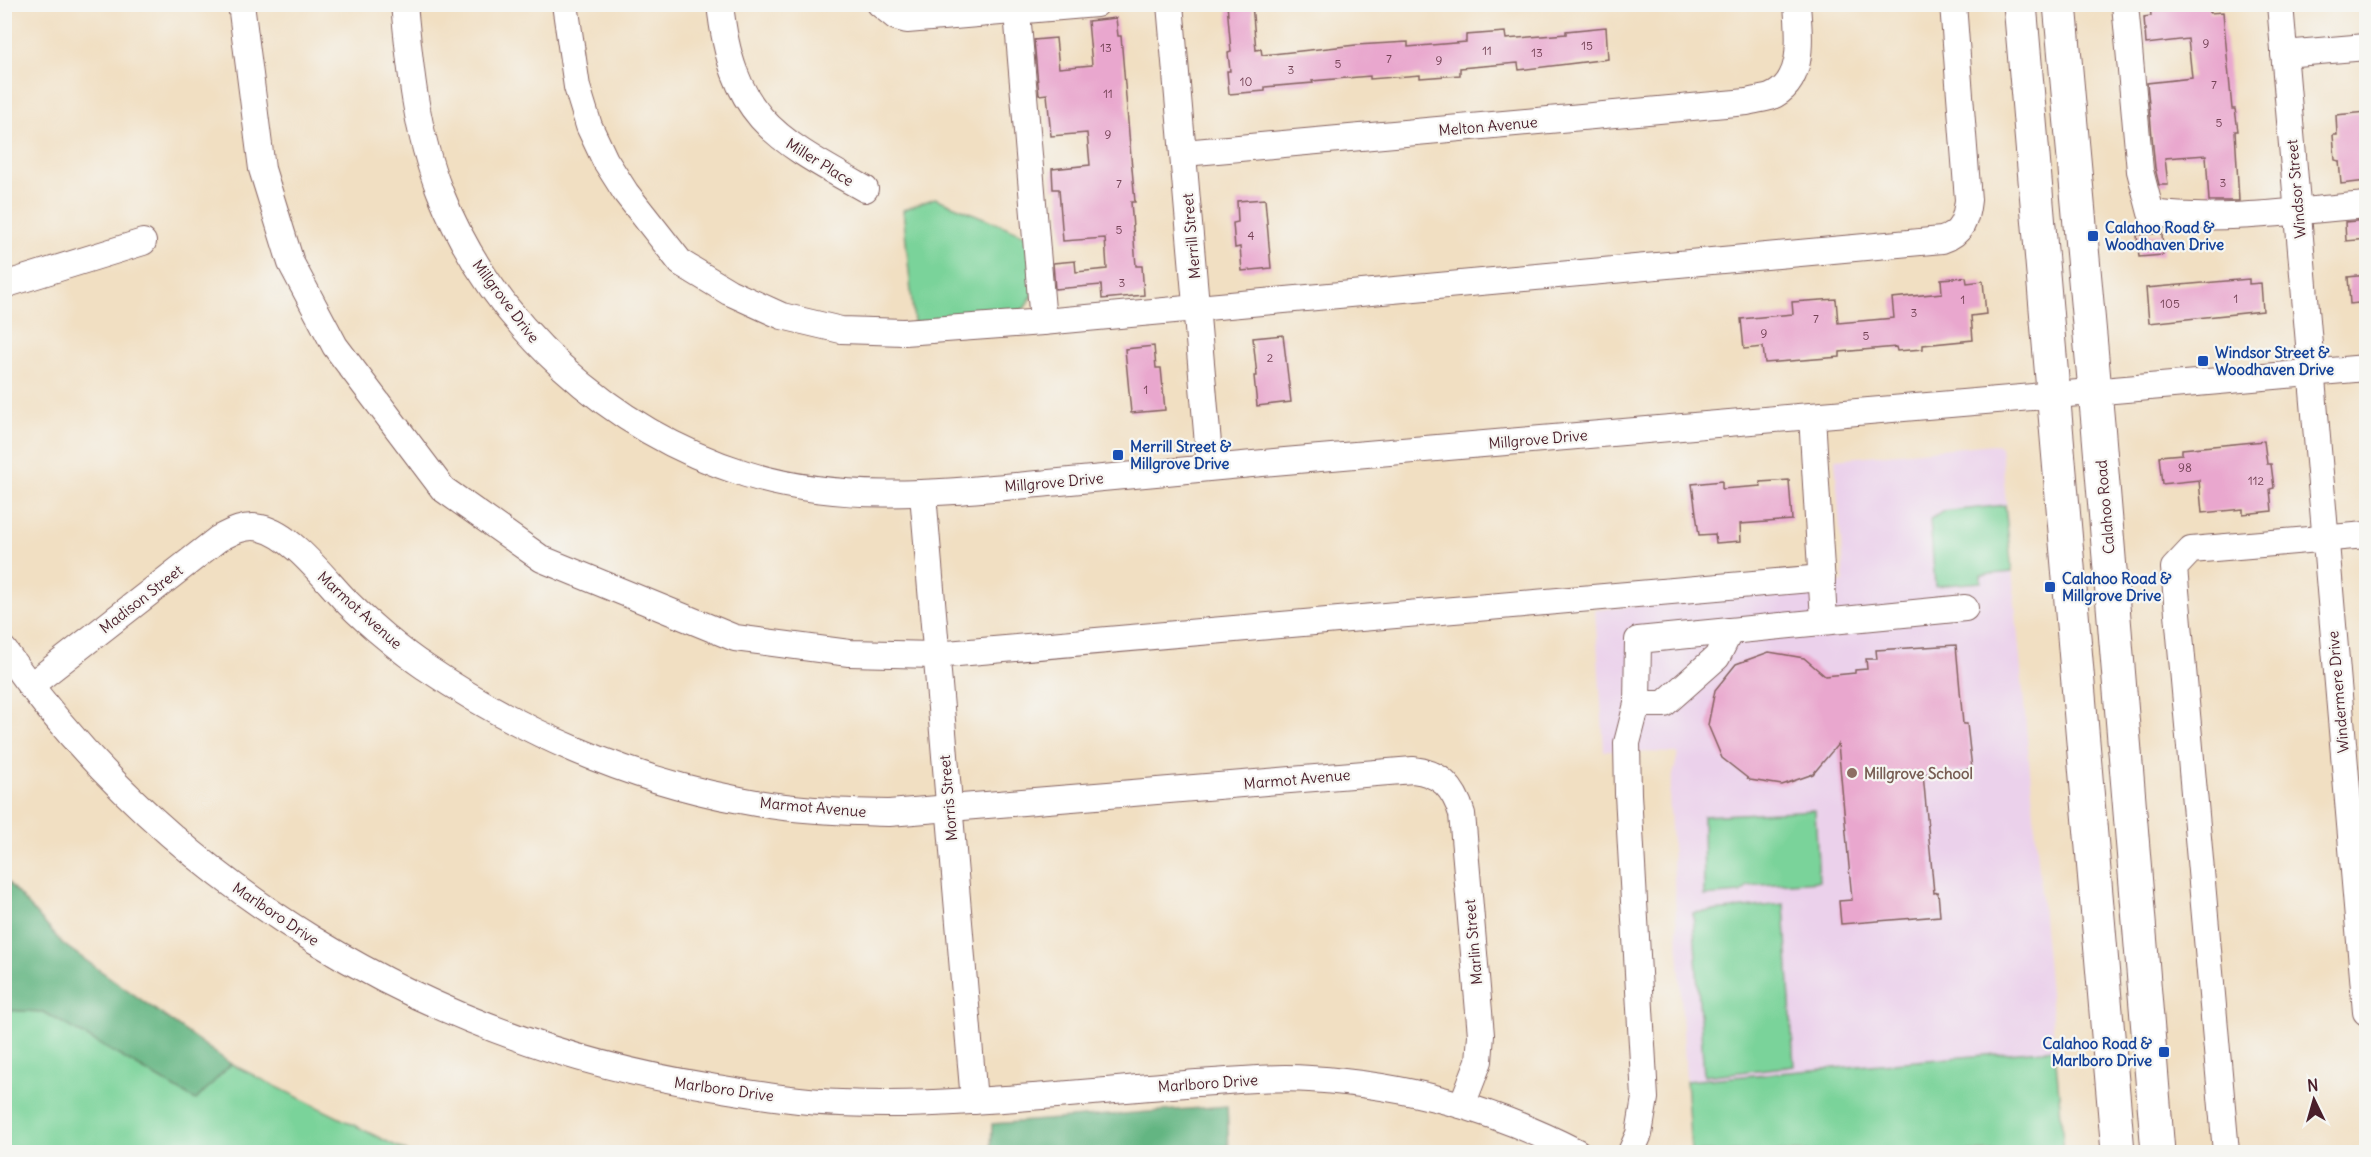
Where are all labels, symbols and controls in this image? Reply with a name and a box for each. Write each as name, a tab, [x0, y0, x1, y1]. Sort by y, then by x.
house number: 9	[2203, 36, 2210, 51]
house number: 15	[1581, 38, 1593, 53]
house number: 13	[1100, 40, 1112, 55]
house number: 11	[1482, 43, 1492, 58]
house number: 13	[1531, 45, 1543, 60]
house number: 7	[1386, 51, 1392, 66]
house number: 9	[1436, 53, 1443, 68]
house number: 5	[1335, 56, 1342, 71]
house number: 3	[1288, 62, 1295, 77]
house number: 10	[1240, 74, 1252, 89]
house number: 7	[2211, 77, 2217, 92]
house number: 11	[1103, 86, 1113, 101]
street label: Melton Avenue	[1438, 112, 1538, 140]
house number: 5	[2216, 115, 2223, 130]
house number: 9	[1105, 127, 1112, 142]
street label: Miller Place	[783, 134, 857, 190]
street label: Windsor Street	[2282, 139, 2310, 239]
house number: 3	[2220, 175, 2227, 190]
house number: 7	[1116, 176, 1122, 191]
street label: Merrill Street	[1178, 192, 1204, 280]
place label: Calahoo Road & Woodhaven Drive	[2105, 218, 2224, 254]
house number: 5	[1116, 222, 1123, 237]
house number: 4	[1248, 228, 1255, 243]
marker: Calahoo Road & Woodhaven Drive	[2086, 229, 2100, 243]
street label: Millgrove Drive	[469, 256, 543, 346]
house number: 3	[1119, 275, 1126, 290]
house number: 1	[2234, 291, 2238, 306]
house number: 1	[1961, 292, 1965, 307]
house number: 105	[2160, 296, 2180, 311]
house number: 3	[1911, 305, 1918, 320]
house number: 7	[1813, 311, 1819, 326]
house number: 9	[1761, 326, 1768, 341]
house number: 5	[1863, 328, 1870, 343]
place label: Windsor Street & Woodhaven Drive	[2215, 343, 2334, 379]
house number: 2	[1267, 350, 1274, 365]
marker: Windsor Street & Woodhaven Drive	[2196, 354, 2210, 368]
house number: 1	[1144, 382, 1148, 397]
street label: Millgrove Drive	[1488, 425, 1588, 453]
place label: Merrill Street & Millgrove Drive	[1130, 437, 1232, 474]
marker: Merrill Street & Millgrove Drive	[1111, 448, 1125, 462]
street label: Calahoo Road	[2091, 459, 2119, 555]
house number: 98	[2178, 460, 2192, 475]
street label: Millgrove Drive	[1004, 468, 1104, 496]
house number: 112	[2248, 473, 2264, 488]
street label: Madison Street	[96, 561, 186, 637]
street label: Marmot Avenue	[314, 567, 406, 653]
place label: Calahoo Road & Millgrove Drive	[2062, 569, 2172, 606]
marker: Calahoo Road & Millgrove Drive	[2043, 580, 2057, 594]
street label: Windermere Drive	[2323, 630, 2353, 754]
street label: Morris Street	[935, 754, 961, 842]
place label: Millgrove School	[1864, 764, 1973, 784]
street label: Marmot Avenue	[1243, 765, 1351, 793]
marker: Millgrove School	[1845, 766, 1859, 780]
street label: Marmot Avenue	[759, 793, 867, 821]
street label: Marlboro Drive	[229, 878, 323, 950]
street label: Marlin Street	[1460, 898, 1486, 986]
place label: Calahoo Road & Marlboro Drive	[2042, 1034, 2153, 1070]
marker: Calahoo Road & Marlboro Drive	[2157, 1045, 2171, 1059]
street label: Marlboro Drive	[1157, 1070, 1259, 1096]
north arrow	[2284, 1070, 2344, 1130]
street label: Marlboro Drive	[673, 1073, 775, 1105]
text: N	[2306, 1075, 2319, 1096]

